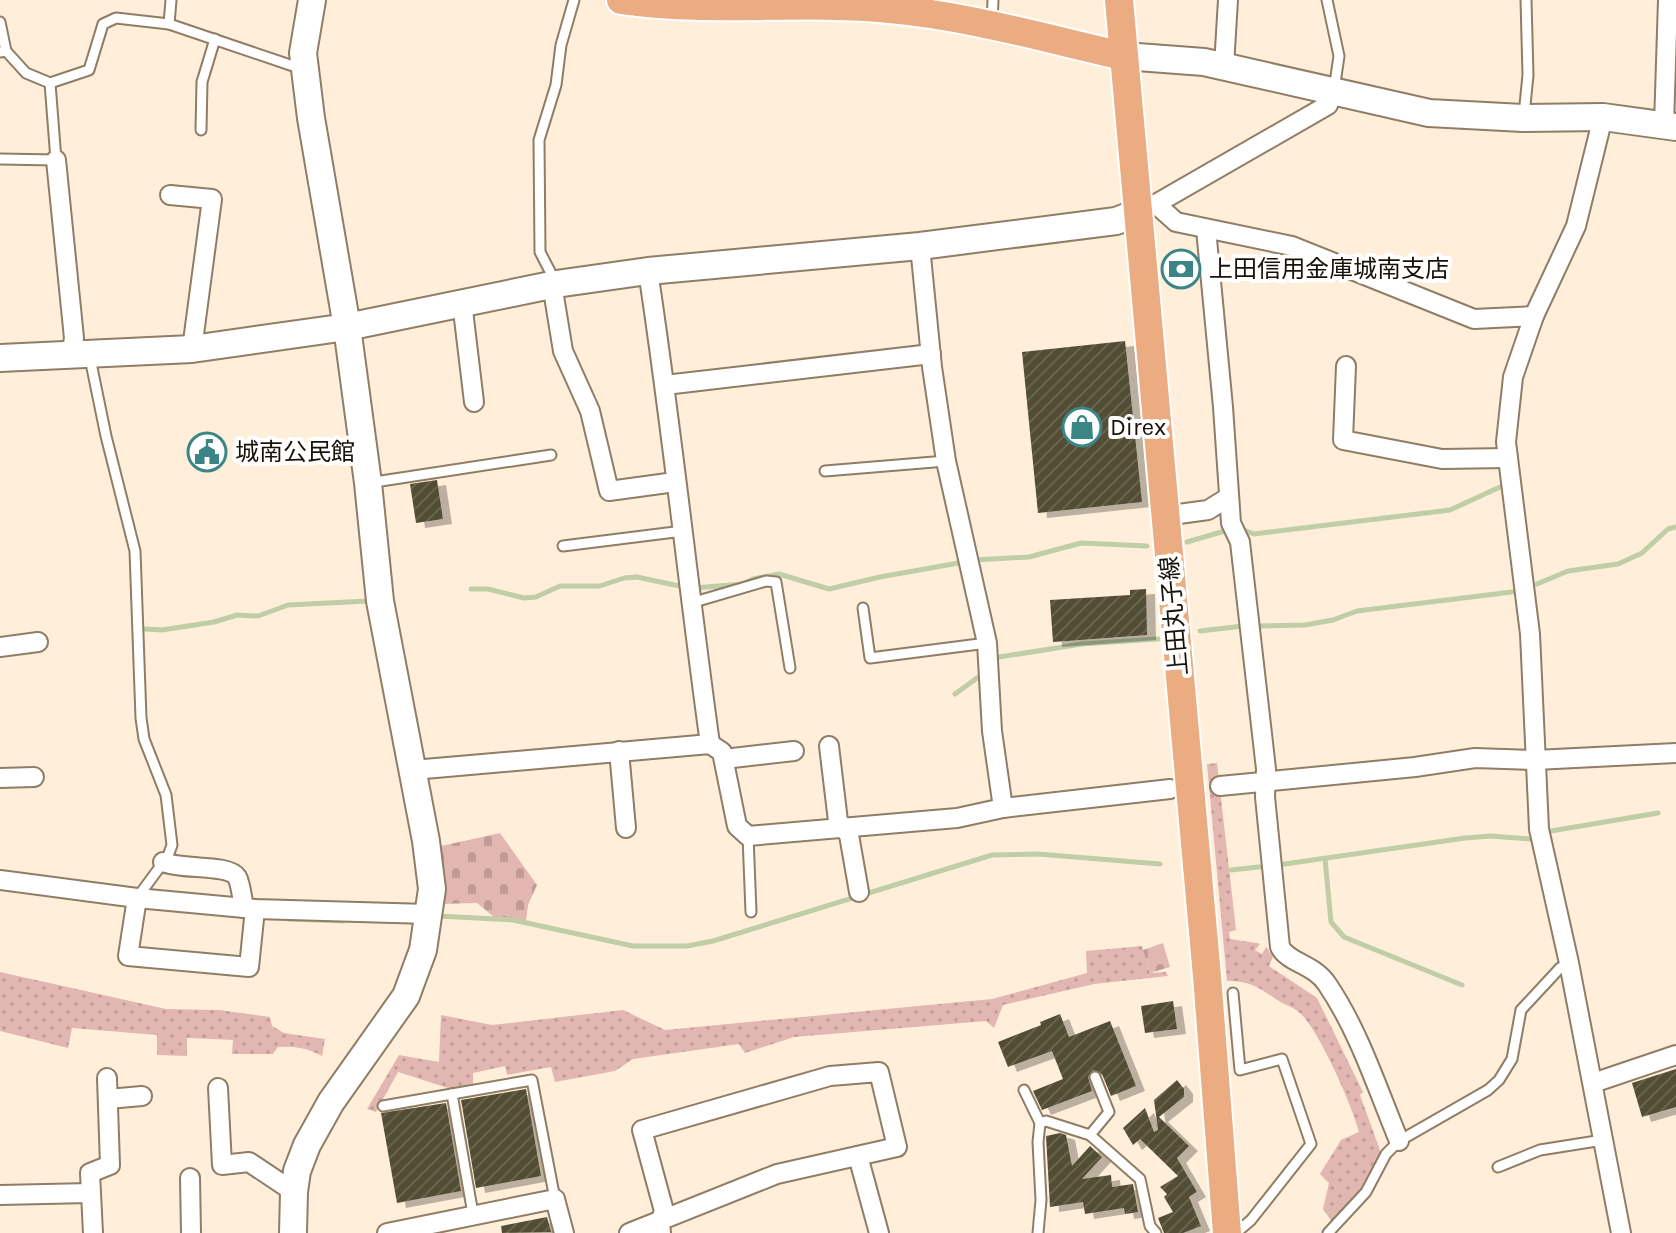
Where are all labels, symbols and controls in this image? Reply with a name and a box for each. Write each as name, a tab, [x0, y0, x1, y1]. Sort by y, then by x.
bank icon: 上田信用金庫城南支店	[1160, 248, 1202, 290]
place label: 上田信用金庫城南支店	[1209, 255, 1449, 283]
shop icon: Direx	[1061, 406, 1103, 448]
place label: Direx	[1110, 413, 1166, 441]
public building icon: 城南公民館	[186, 431, 228, 473]
place label: 城南公民館	[235, 438, 355, 466]
street label: 上田丸子線	[1155, 555, 1193, 677]

